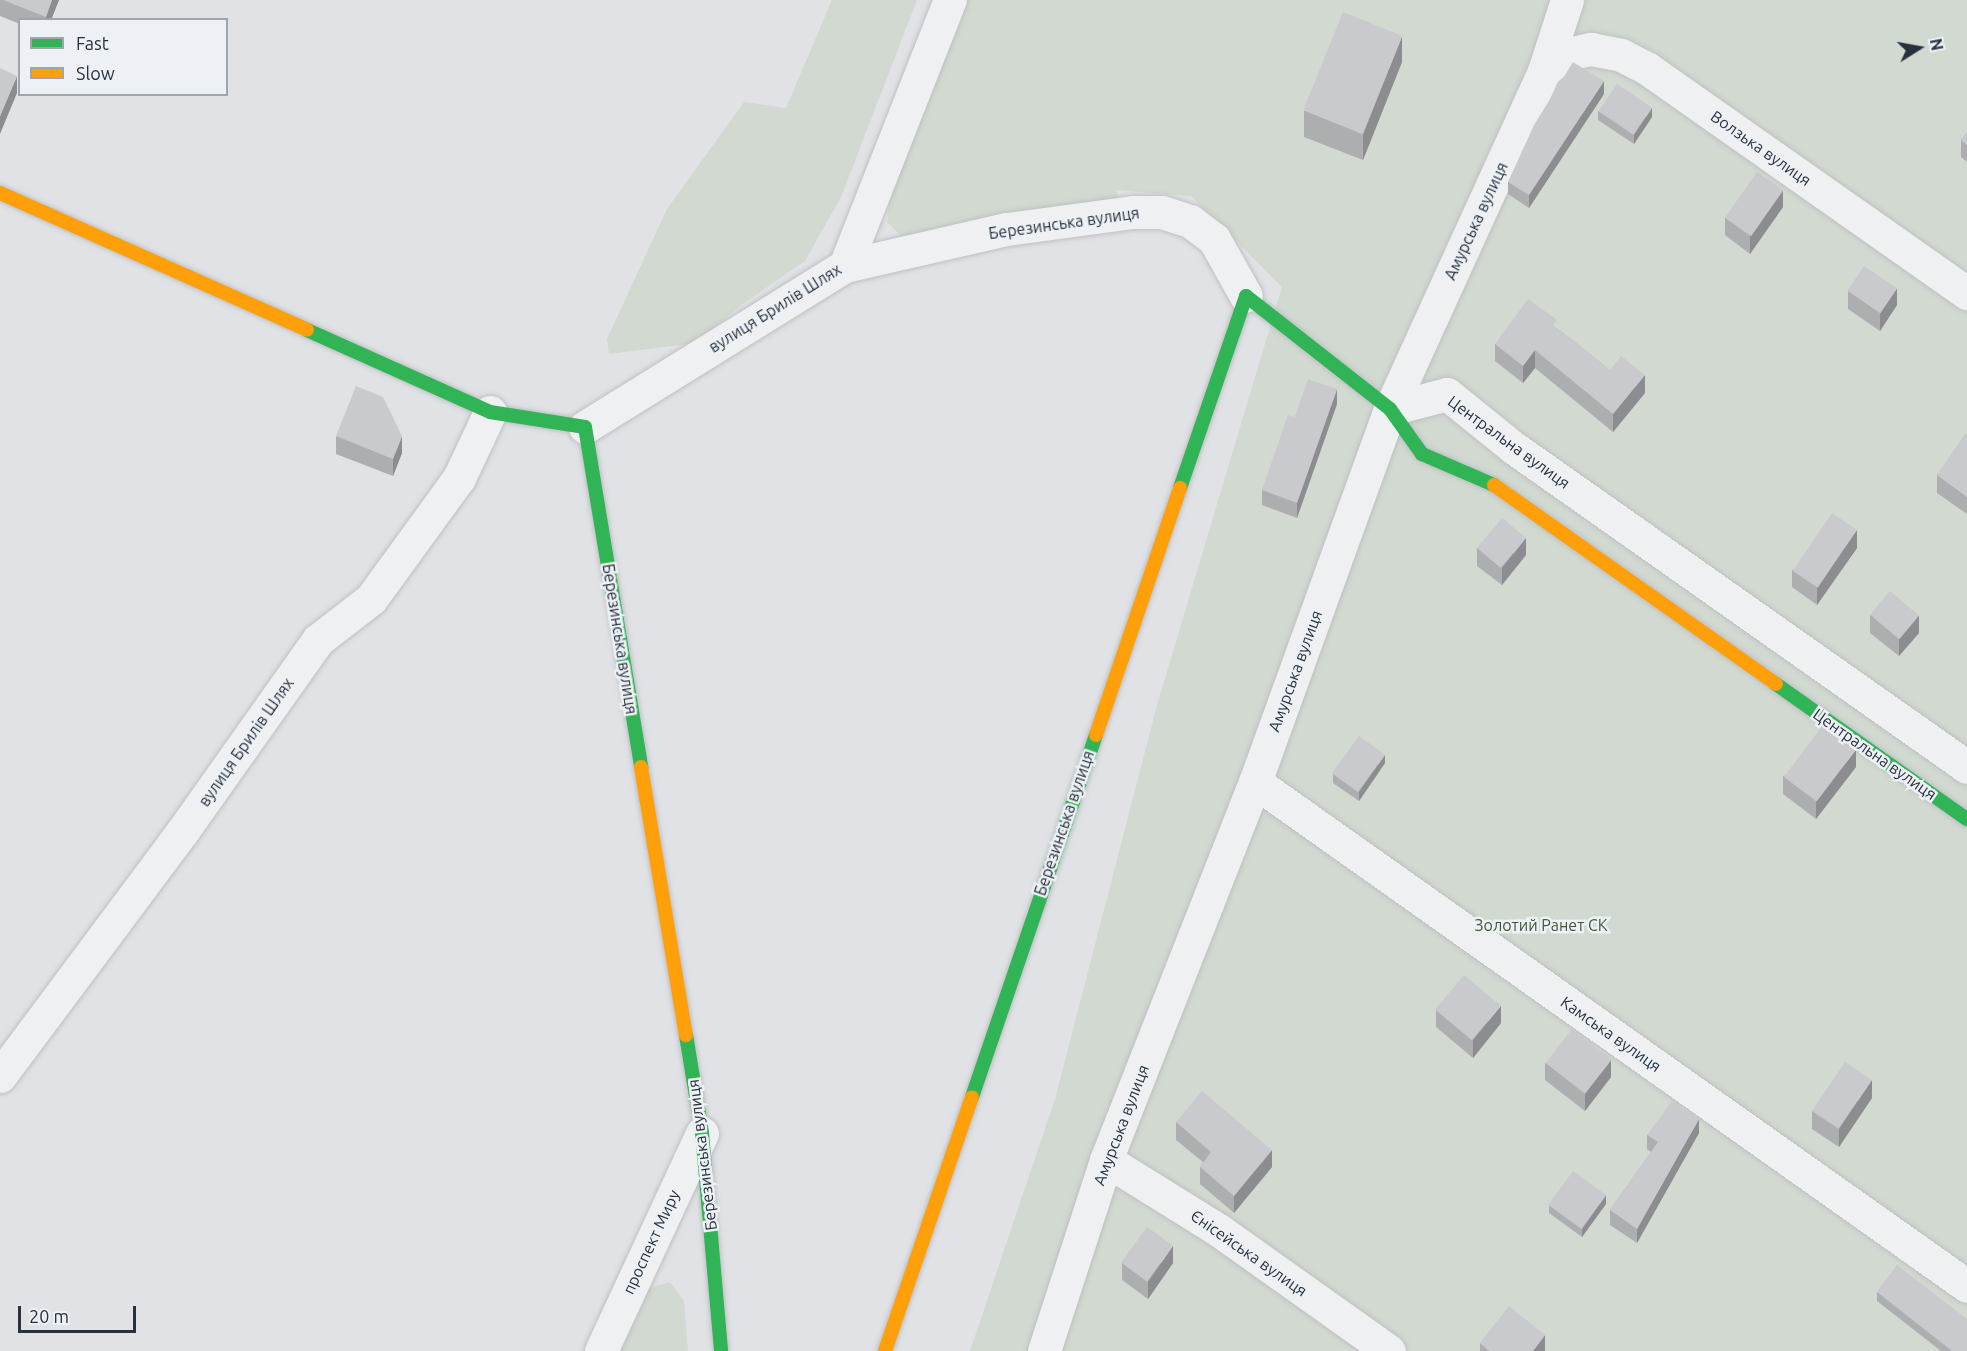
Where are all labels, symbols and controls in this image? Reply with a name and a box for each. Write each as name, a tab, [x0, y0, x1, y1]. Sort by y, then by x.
legend	[18, 18, 228, 96]
north arrow	[1889, 18, 1949, 78]
text: Fast	[76, 33, 109, 53]
text: N	[1927, 37, 1947, 52]
text: Slow	[76, 63, 115, 83]
street label: Волзька вулиця	[1707, 106, 1815, 190]
street label: Амурська вулиця	[1440, 159, 1512, 283]
street label: Березинська вулиця	[987, 203, 1141, 243]
street label: вулиця Брилів Шлях	[705, 259, 845, 357]
street label: Центральна вулиця	[1444, 391, 1574, 493]
street label: Березинська вулиця	[599, 562, 641, 716]
street label: Амурська вулиця	[1264, 608, 1326, 734]
street label: вулиця Брилів Шлях	[194, 674, 298, 810]
street label: Центральна вулиця	[1810, 704, 1940, 804]
street label: Березинська вулиця	[1030, 748, 1098, 898]
park label: Золотий Ранет СК	[1475, 915, 1607, 935]
street label: Камська вулиця	[1557, 992, 1665, 1076]
street label: Амурська вулиця	[1089, 1062, 1153, 1188]
street label: Березинська вулиця	[683, 1078, 721, 1232]
street label: проспект Миру	[618, 1187, 684, 1297]
street label: Єнісейська вулиця	[1187, 1206, 1311, 1300]
scale bar	[21, 1294, 140, 1332]
text: 20 m	[29, 1306, 69, 1326]

